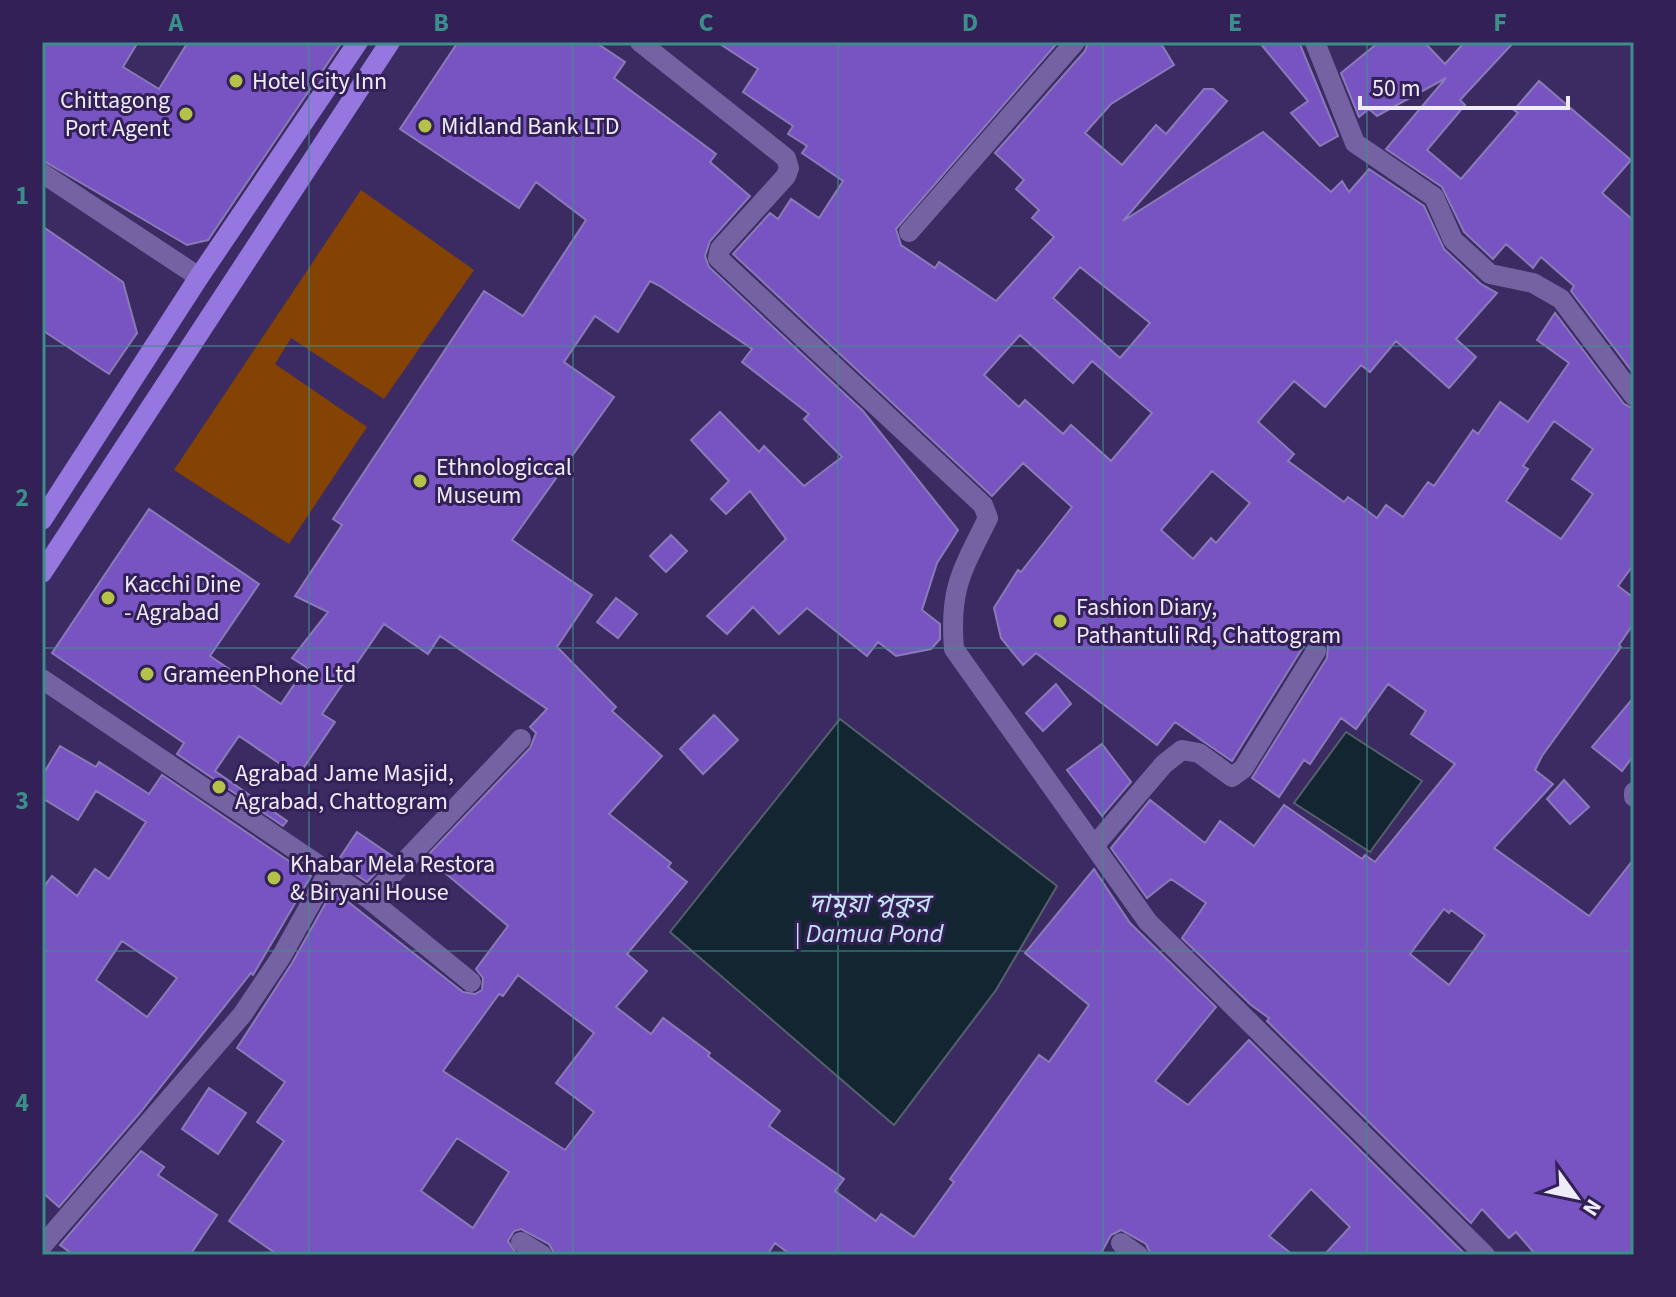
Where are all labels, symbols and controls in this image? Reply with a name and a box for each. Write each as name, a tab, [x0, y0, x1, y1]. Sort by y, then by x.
text: A	[168, 4, 185, 41]
text: B	[433, 4, 449, 41]
text: C	[698, 4, 714, 41]
text: D	[962, 4, 978, 41]
text: E	[1228, 4, 1242, 41]
text: F	[1493, 4, 1507, 41]
scale bar	[1360, 60, 1568, 110]
place label: Hotel City Inn	[252, 64, 387, 99]
text: 50 m	[1372, 71, 1421, 106]
marker: Hotel City Inn	[227, 72, 245, 90]
place label: Chittagong Port Agent	[60, 83, 170, 146]
marker: Chittagong Port Agent	[177, 105, 195, 123]
place label: Midland Bank LTD	[441, 109, 620, 144]
marker: Midland Bank LTD	[416, 117, 434, 135]
text: 1	[15, 177, 29, 214]
place label: Ethnologiccal Museum	[436, 450, 572, 513]
marker: Ethnologiccal Museum	[411, 472, 429, 490]
text: 2	[15, 479, 29, 516]
place label: Kacchi Dine - Agrabad	[124, 567, 241, 630]
marker: Kacchi Dine - Agrabad	[99, 589, 117, 607]
place label: Fashion Diary, Pathantuli Rd, Chattogram	[1076, 590, 1341, 653]
marker: Fashion Diary, Pathantuli Rd, Chattogram	[1051, 612, 1069, 630]
place label: GrameenPhone Ltd	[163, 657, 356, 692]
marker: GrameenPhone Ltd	[138, 665, 156, 683]
place label: Agrabad Jame Masjid, Agrabad, Chattogram	[235, 756, 454, 819]
marker: Agrabad Jame Masjid, Agrabad, Chattogram	[210, 778, 228, 796]
text: 3	[15, 782, 29, 819]
place label: Khabar Mela Restora & Biryani House	[290, 847, 495, 910]
marker: Khabar Mela Restora & Biryani House	[265, 869, 283, 887]
water label: দামুয়া পুকুর | Damua Pond	[795, 885, 945, 952]
text: 4	[15, 1084, 29, 1121]
north arrow	[1536, 1157, 1616, 1237]
text: N	[1575, 1192, 1609, 1222]

